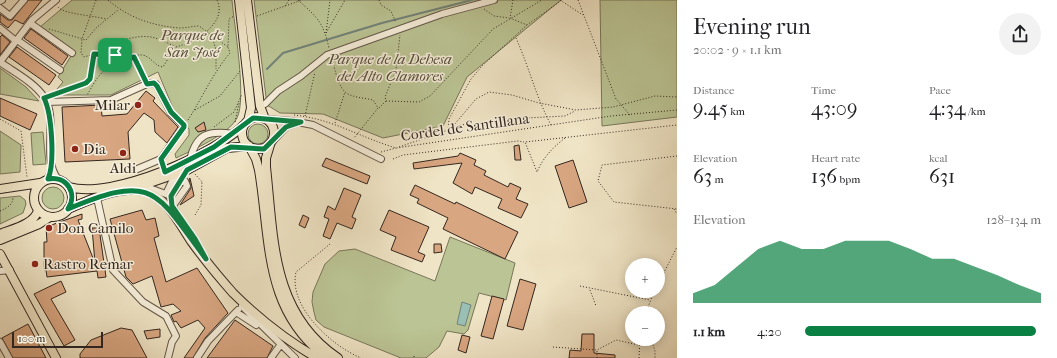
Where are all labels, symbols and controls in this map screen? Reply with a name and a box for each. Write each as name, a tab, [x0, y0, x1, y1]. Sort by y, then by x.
button: share	[999, 13, 1041, 55]
text: Evening run	[693, 14, 811, 40]
park label: Parque de San José	[160, 26, 224, 61]
pin	[98, 38, 132, 72]
text: 20:02 · 9 × 1.1 km	[693, 42, 782, 57]
icon: arrive	[104, 44, 126, 66]
park label: Parque de la Dehesa del Alto Clamores	[327, 50, 452, 85]
text: Distance	[693, 84, 734, 97]
text: Time	[811, 84, 836, 97]
text: Pace	[929, 84, 951, 97]
place label: Milar	[94, 96, 131, 114]
text: 9.45	[693, 97, 728, 120]
text: 43:09	[811, 97, 857, 120]
text: 4:34	[929, 97, 966, 120]
marker: Milar	[133, 100, 143, 110]
text: km	[728, 105, 745, 118]
text: /km	[966, 105, 986, 118]
street label: Cordel de Santillana	[400, 109, 531, 145]
place label: Dia	[83, 140, 107, 158]
marker: Dia	[70, 144, 80, 154]
marker: Aldi	[118, 148, 128, 158]
text: Elevation	[693, 152, 737, 165]
text: Heart rate	[811, 152, 860, 165]
text: kcal	[929, 152, 948, 165]
place label: Aldi	[109, 159, 137, 177]
text: 63	[693, 165, 712, 188]
text: 136	[811, 165, 837, 188]
text: 631	[929, 165, 955, 188]
text: m	[712, 173, 724, 186]
text: bpm	[837, 173, 860, 186]
text: Elevation	[693, 212, 746, 227]
text: 128–134 m	[986, 212, 1041, 227]
place label: Don Camilo	[57, 219, 134, 237]
marker: Don Camilo	[44, 223, 54, 233]
place label: Rastro Remar	[43, 255, 134, 273]
map controls	[625, 258, 665, 346]
button: +	[625, 258, 665, 298]
marker: Rastro Remar	[30, 259, 40, 269]
button: −	[625, 306, 665, 346]
text: 1.1 km	[693, 324, 725, 339]
text: 4:20	[757, 324, 782, 339]
scale bar	[12, 330, 103, 349]
text: 100 m	[18, 332, 46, 345]

